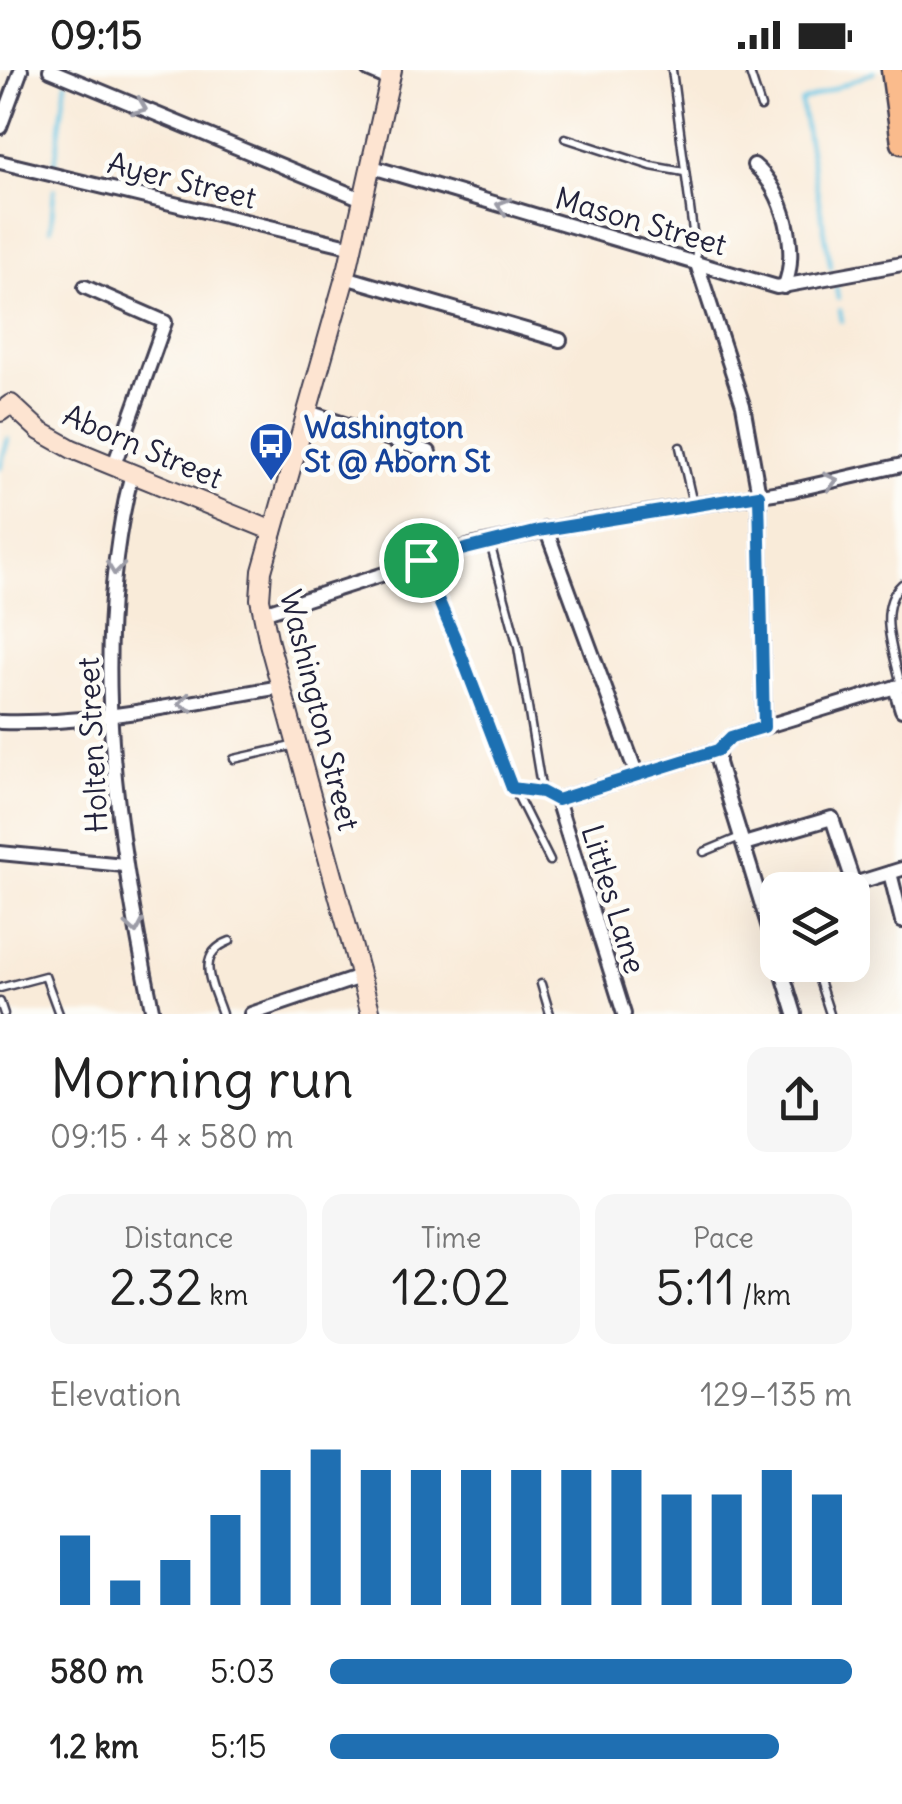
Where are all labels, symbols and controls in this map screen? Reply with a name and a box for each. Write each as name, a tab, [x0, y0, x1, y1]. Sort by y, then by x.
text: 09:15	[50, 12, 142, 59]
one-way arrow	[130, 96, 148, 116]
street label: Ayer Street	[104, 143, 260, 217]
street label: Mason Street	[551, 178, 731, 264]
one-way arrow	[496, 198, 513, 218]
street label: Aborn Street	[58, 395, 228, 497]
place label: Washington St @ Aborn St	[304, 408, 490, 480]
bus stop icon: Washington St @ Aborn St	[248, 421, 294, 482]
one-way arrow	[822, 472, 839, 493]
pin	[379, 518, 464, 603]
icon: arrive	[394, 533, 449, 588]
one-way arrow	[105, 561, 126, 577]
street label: Washington Street	[272, 586, 368, 834]
street label: Holten Street	[68, 656, 116, 834]
one-way arrow	[177, 691, 193, 712]
street label: Littles Lane	[573, 820, 655, 978]
map controls	[760, 872, 870, 982]
button: layers	[760, 872, 870, 982]
one-way arrow	[124, 919, 145, 935]
text: Morning run	[50, 1044, 354, 1113]
button: share	[747, 1047, 852, 1152]
text: 09:15 · 4 × 580 m	[50, 1116, 294, 1157]
text: Distance	[124, 1220, 233, 1256]
text: Time	[421, 1220, 481, 1256]
text: Pace	[693, 1220, 754, 1256]
text: 2.32	[109, 1256, 203, 1319]
text: 12:02	[392, 1256, 510, 1319]
text: 5:11	[656, 1256, 735, 1319]
text: km	[203, 1277, 248, 1313]
text: /km	[735, 1277, 791, 1313]
text: Elevation	[50, 1374, 181, 1415]
text: 129–135 m	[700, 1374, 852, 1415]
text: 580 m	[50, 1651, 144, 1692]
text: 5:03	[210, 1651, 275, 1692]
text: 1.2 km	[50, 1726, 139, 1767]
text: 5:15	[210, 1726, 267, 1767]

